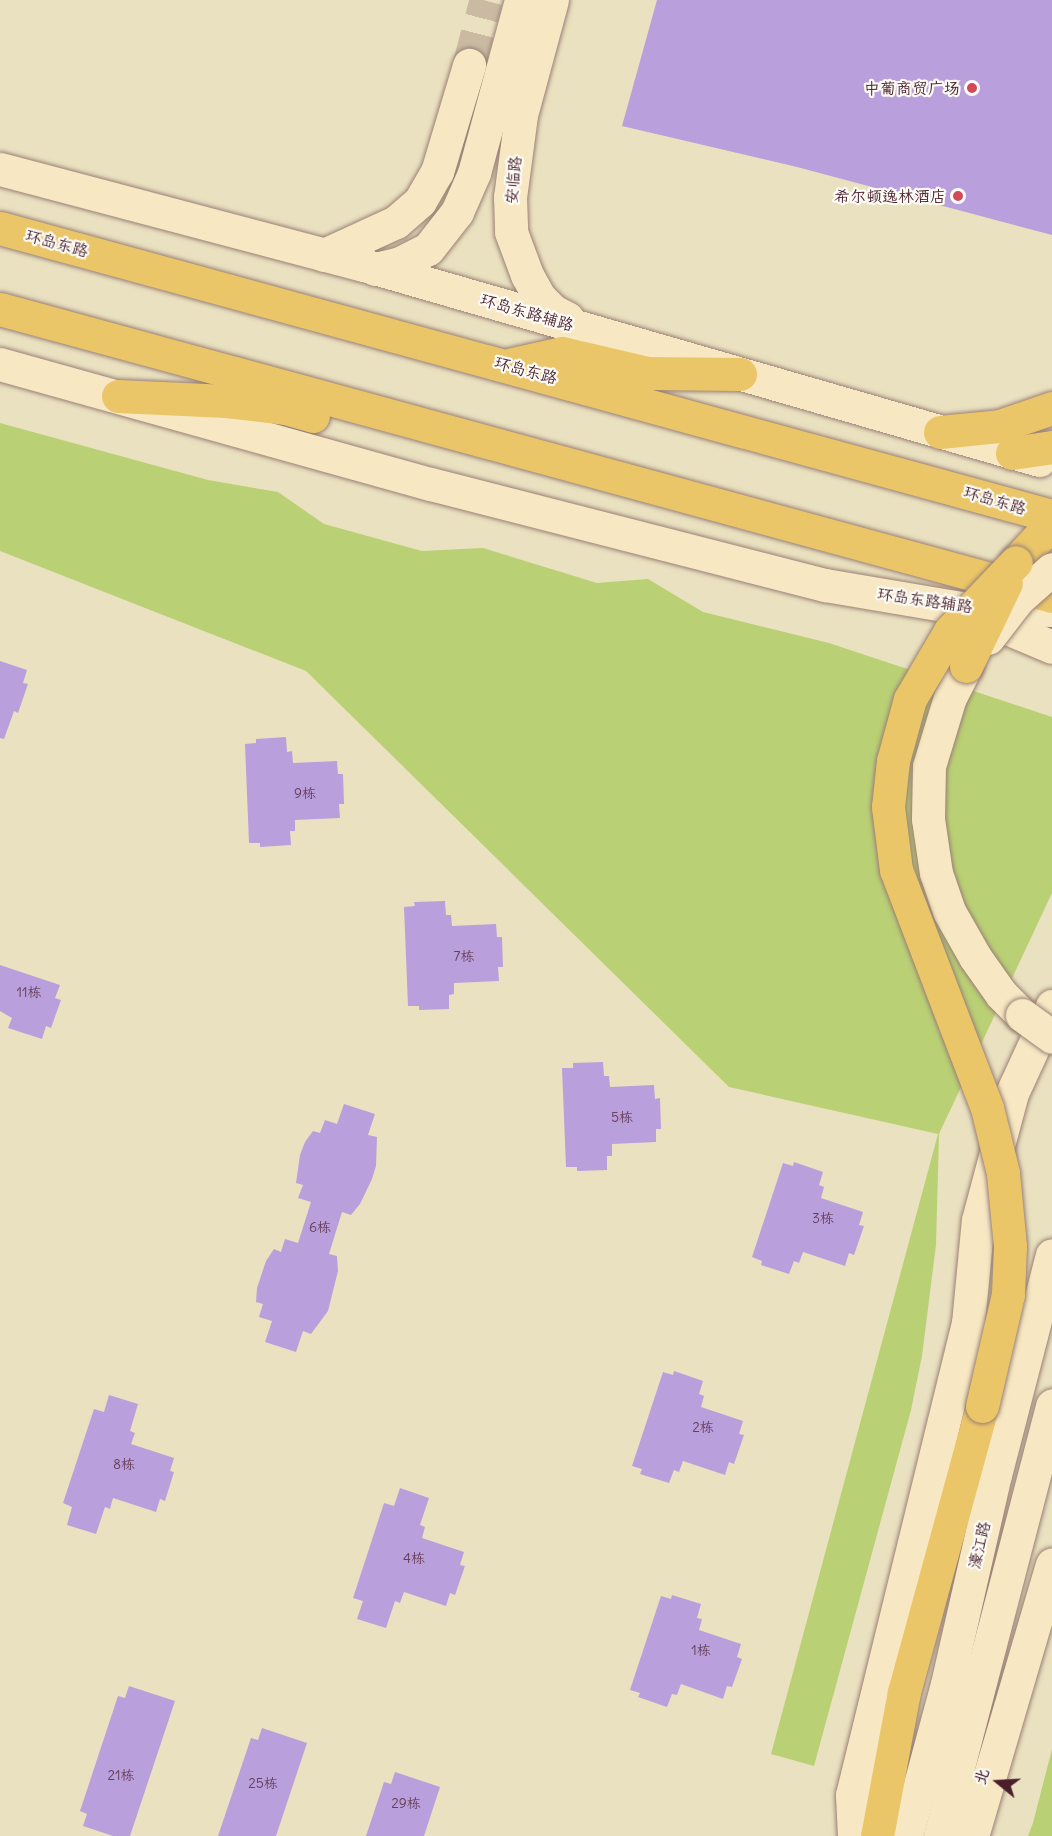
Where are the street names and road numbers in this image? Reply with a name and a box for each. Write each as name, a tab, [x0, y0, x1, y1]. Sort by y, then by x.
street label: 安临路	[501, 155, 525, 205]
street label: 环岛东路	[24, 225, 90, 261]
street label: 环岛东路辅路	[478, 290, 576, 334]
street label: 环岛东路	[493, 352, 559, 388]
street label: 环岛东路	[962, 482, 1028, 518]
street label: 环岛东路辅路	[876, 584, 974, 616]
street label: 濠江路	[964, 1519, 994, 1571]

